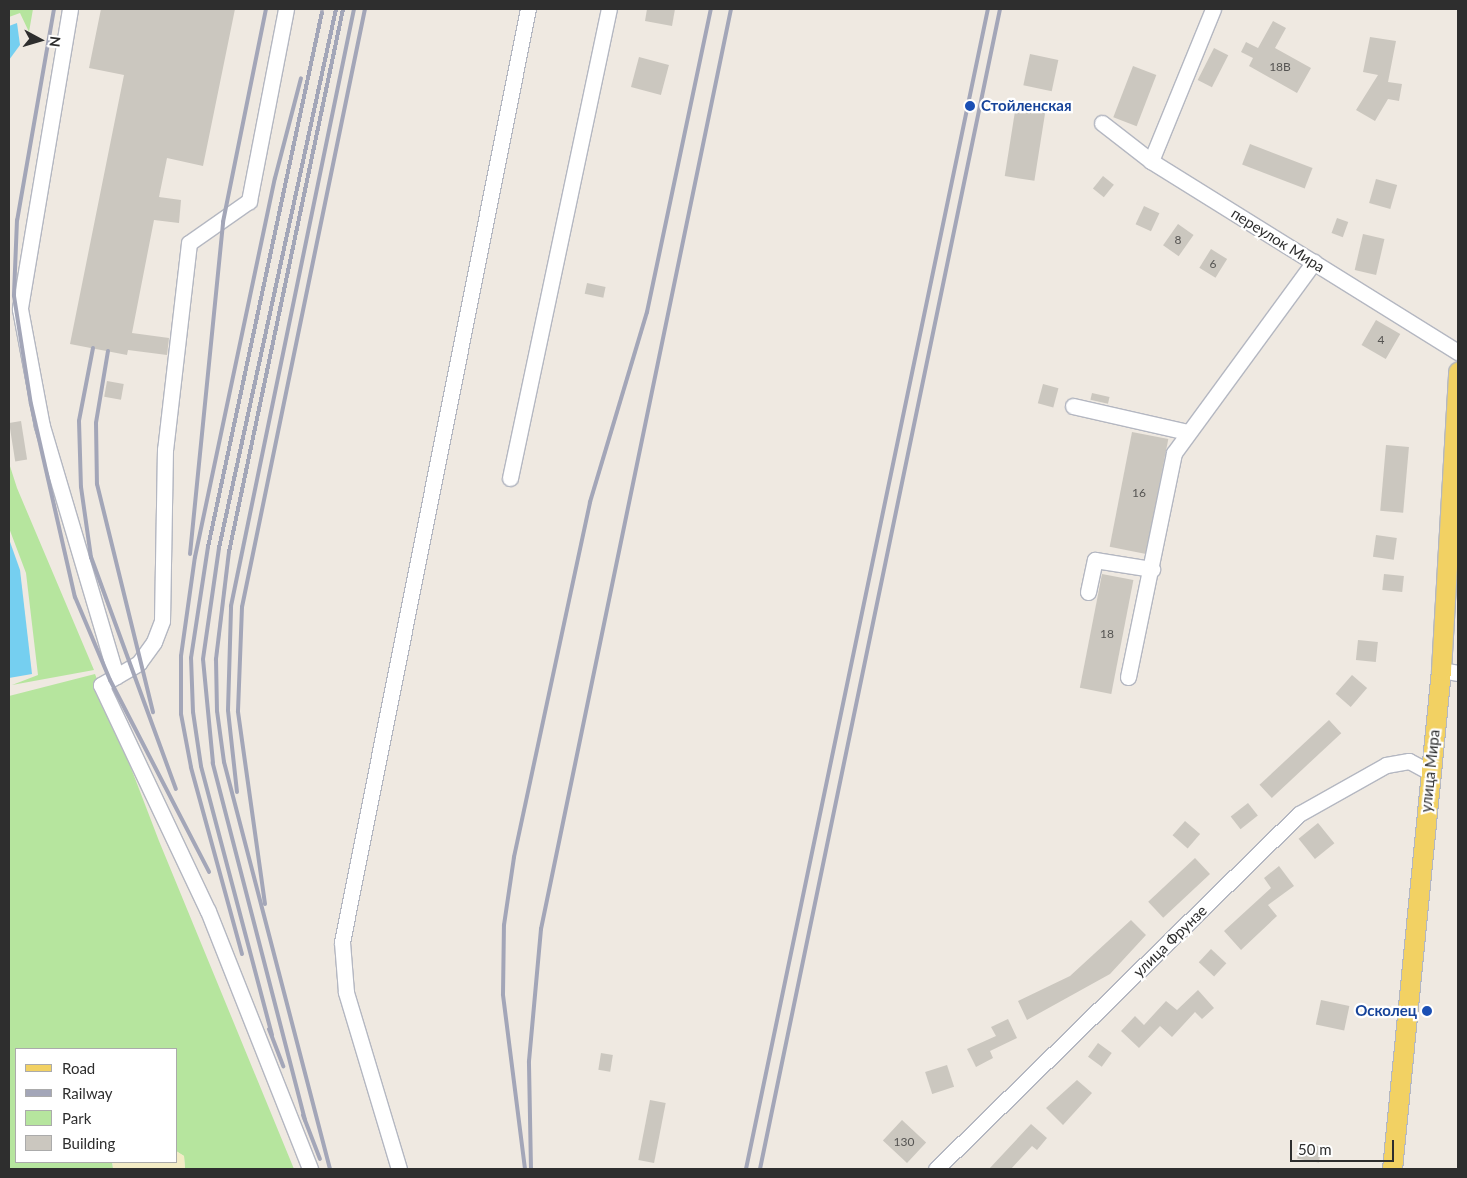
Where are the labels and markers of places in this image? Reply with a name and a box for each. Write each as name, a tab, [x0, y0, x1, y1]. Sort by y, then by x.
place label: Стойленская	[981, 97, 1072, 115]
marker: Стойленская	[963, 99, 977, 113]
place label: Осколец	[1355, 1002, 1417, 1020]
marker: Осколец	[1421, 1005, 1433, 1017]

